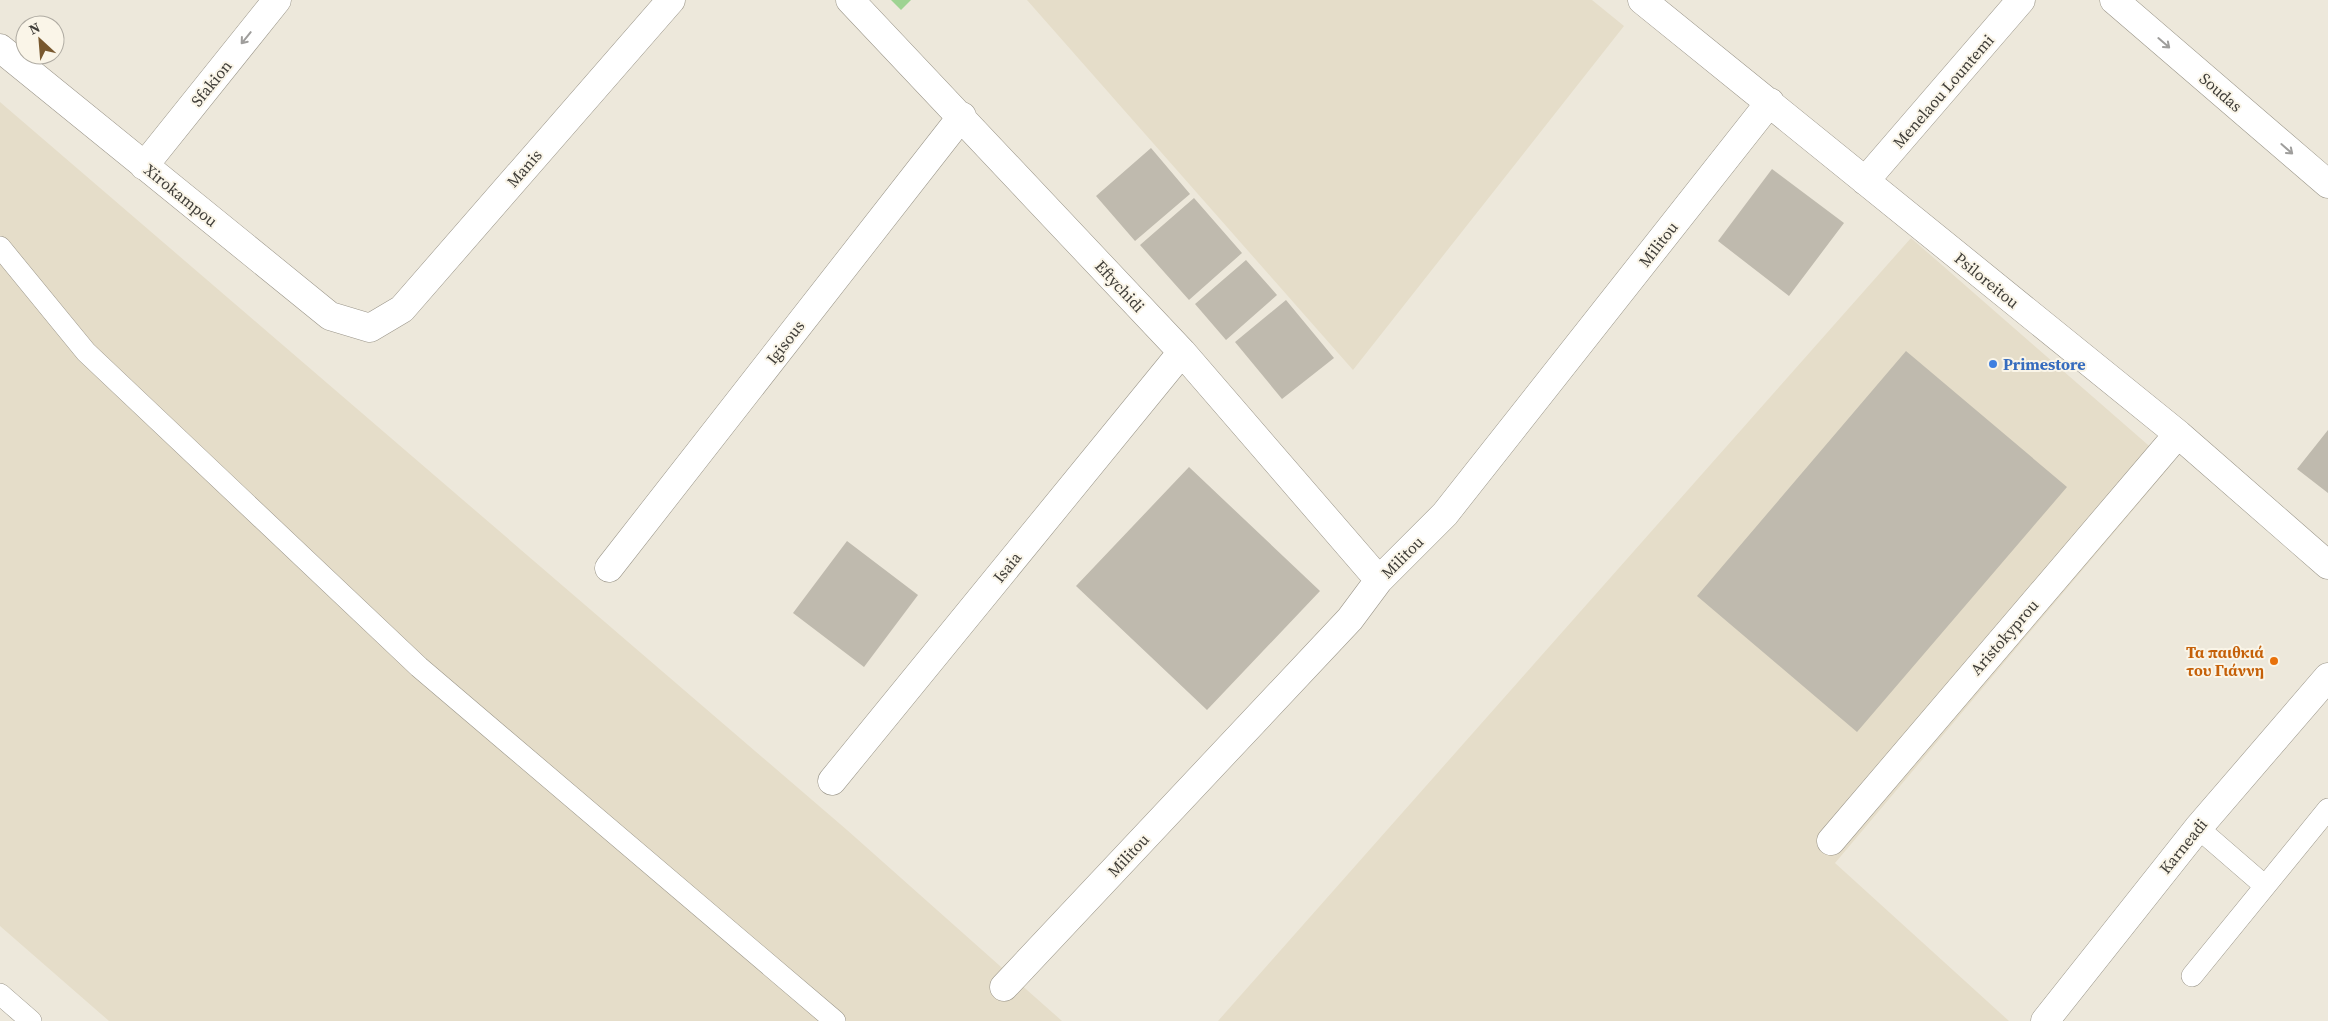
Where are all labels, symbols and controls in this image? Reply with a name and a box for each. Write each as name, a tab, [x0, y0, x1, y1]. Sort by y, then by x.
north arrow	[15, 15, 65, 65]
text: N	[25, 17, 43, 40]
street label: Menelaou Lountemi	[1887, 29, 1999, 153]
one-way arrow	[241, 31, 252, 44]
one-way arrow	[2158, 37, 2171, 49]
street label: Sfakion	[186, 55, 237, 111]
street label: Soudas	[2195, 67, 2247, 117]
one-way arrow	[2281, 143, 2294, 155]
street label: Manis	[501, 144, 547, 192]
street label: Xirokampou	[140, 159, 222, 231]
street label: Militou	[1633, 217, 1683, 271]
street label: Psiloreitou	[1950, 247, 2024, 313]
street label: Eftychidi	[1090, 255, 1150, 317]
street label: Igisous	[761, 315, 809, 369]
place label: Primestore	[2003, 353, 2086, 375]
marker: Primestore	[1987, 358, 1999, 370]
street label: Militou	[1376, 531, 1428, 583]
street label: Isaia	[988, 546, 1027, 587]
street label: Aristokyprou	[1965, 594, 2043, 680]
place label: Τα παιθκιά του Γιάννη	[2186, 641, 2265, 681]
marker: Τα παιθκιά του Γιάννη	[2268, 655, 2280, 667]
street label: Karneadi	[2154, 814, 2212, 878]
street label: Militou	[1102, 829, 1154, 881]

